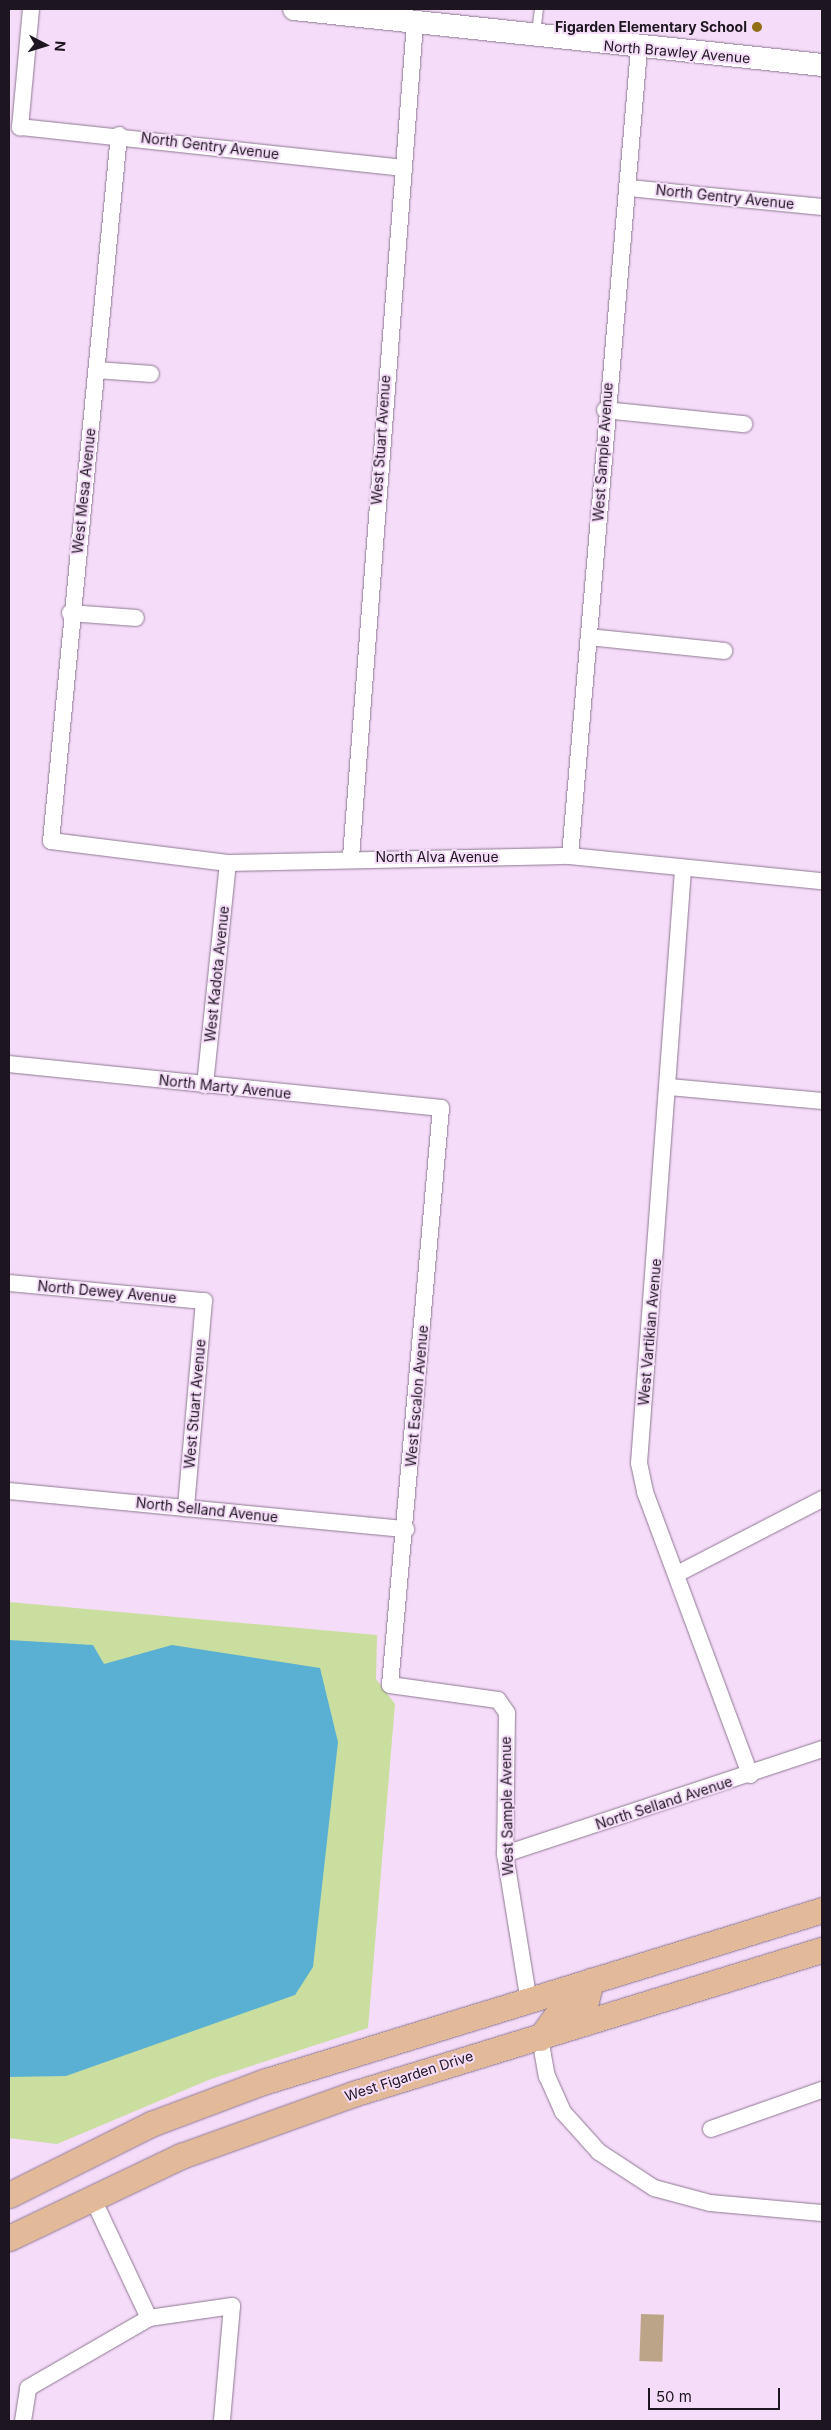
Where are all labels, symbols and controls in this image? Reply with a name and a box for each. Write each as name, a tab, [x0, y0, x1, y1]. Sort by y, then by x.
place label: Figarden Elementary School	[555, 19, 747, 35]
north arrow	[20, 20, 70, 70]
marker: Figarden Elementary School	[751, 21, 763, 33]
street label: North Brawley Avenue	[603, 37, 751, 67]
text: N	[52, 40, 69, 52]
street label: North Gentry Avenue	[140, 129, 280, 163]
street label: North Gentry Avenue	[655, 181, 795, 213]
street label: West Stuart Avenue	[368, 375, 394, 505]
street label: West Sample Avenue	[590, 382, 616, 522]
street label: West Mesa Avenue	[69, 427, 99, 555]
street label: North Alva Avenue	[375, 849, 499, 865]
street label: West Kadota Avenue	[201, 905, 233, 1043]
street label: North Marty Avenue	[158, 1072, 292, 1102]
street label: West Vartikian Avenue	[635, 1258, 665, 1406]
street label: North Dewey Avenue	[37, 1278, 177, 1306]
street label: West Escalon Avenue	[402, 1324, 432, 1468]
street label: West Stuart Avenue	[181, 1338, 209, 1470]
street label: North Selland Avenue	[135, 1494, 279, 1526]
street label: West Sample Avenue	[497, 1736, 517, 1876]
street label: North Selland Avenue	[593, 1773, 735, 1833]
street label: West Figarden Drive	[343, 2047, 475, 2105]
scale bar	[651, 2378, 784, 2410]
text: 50 m	[656, 2387, 692, 2406]

